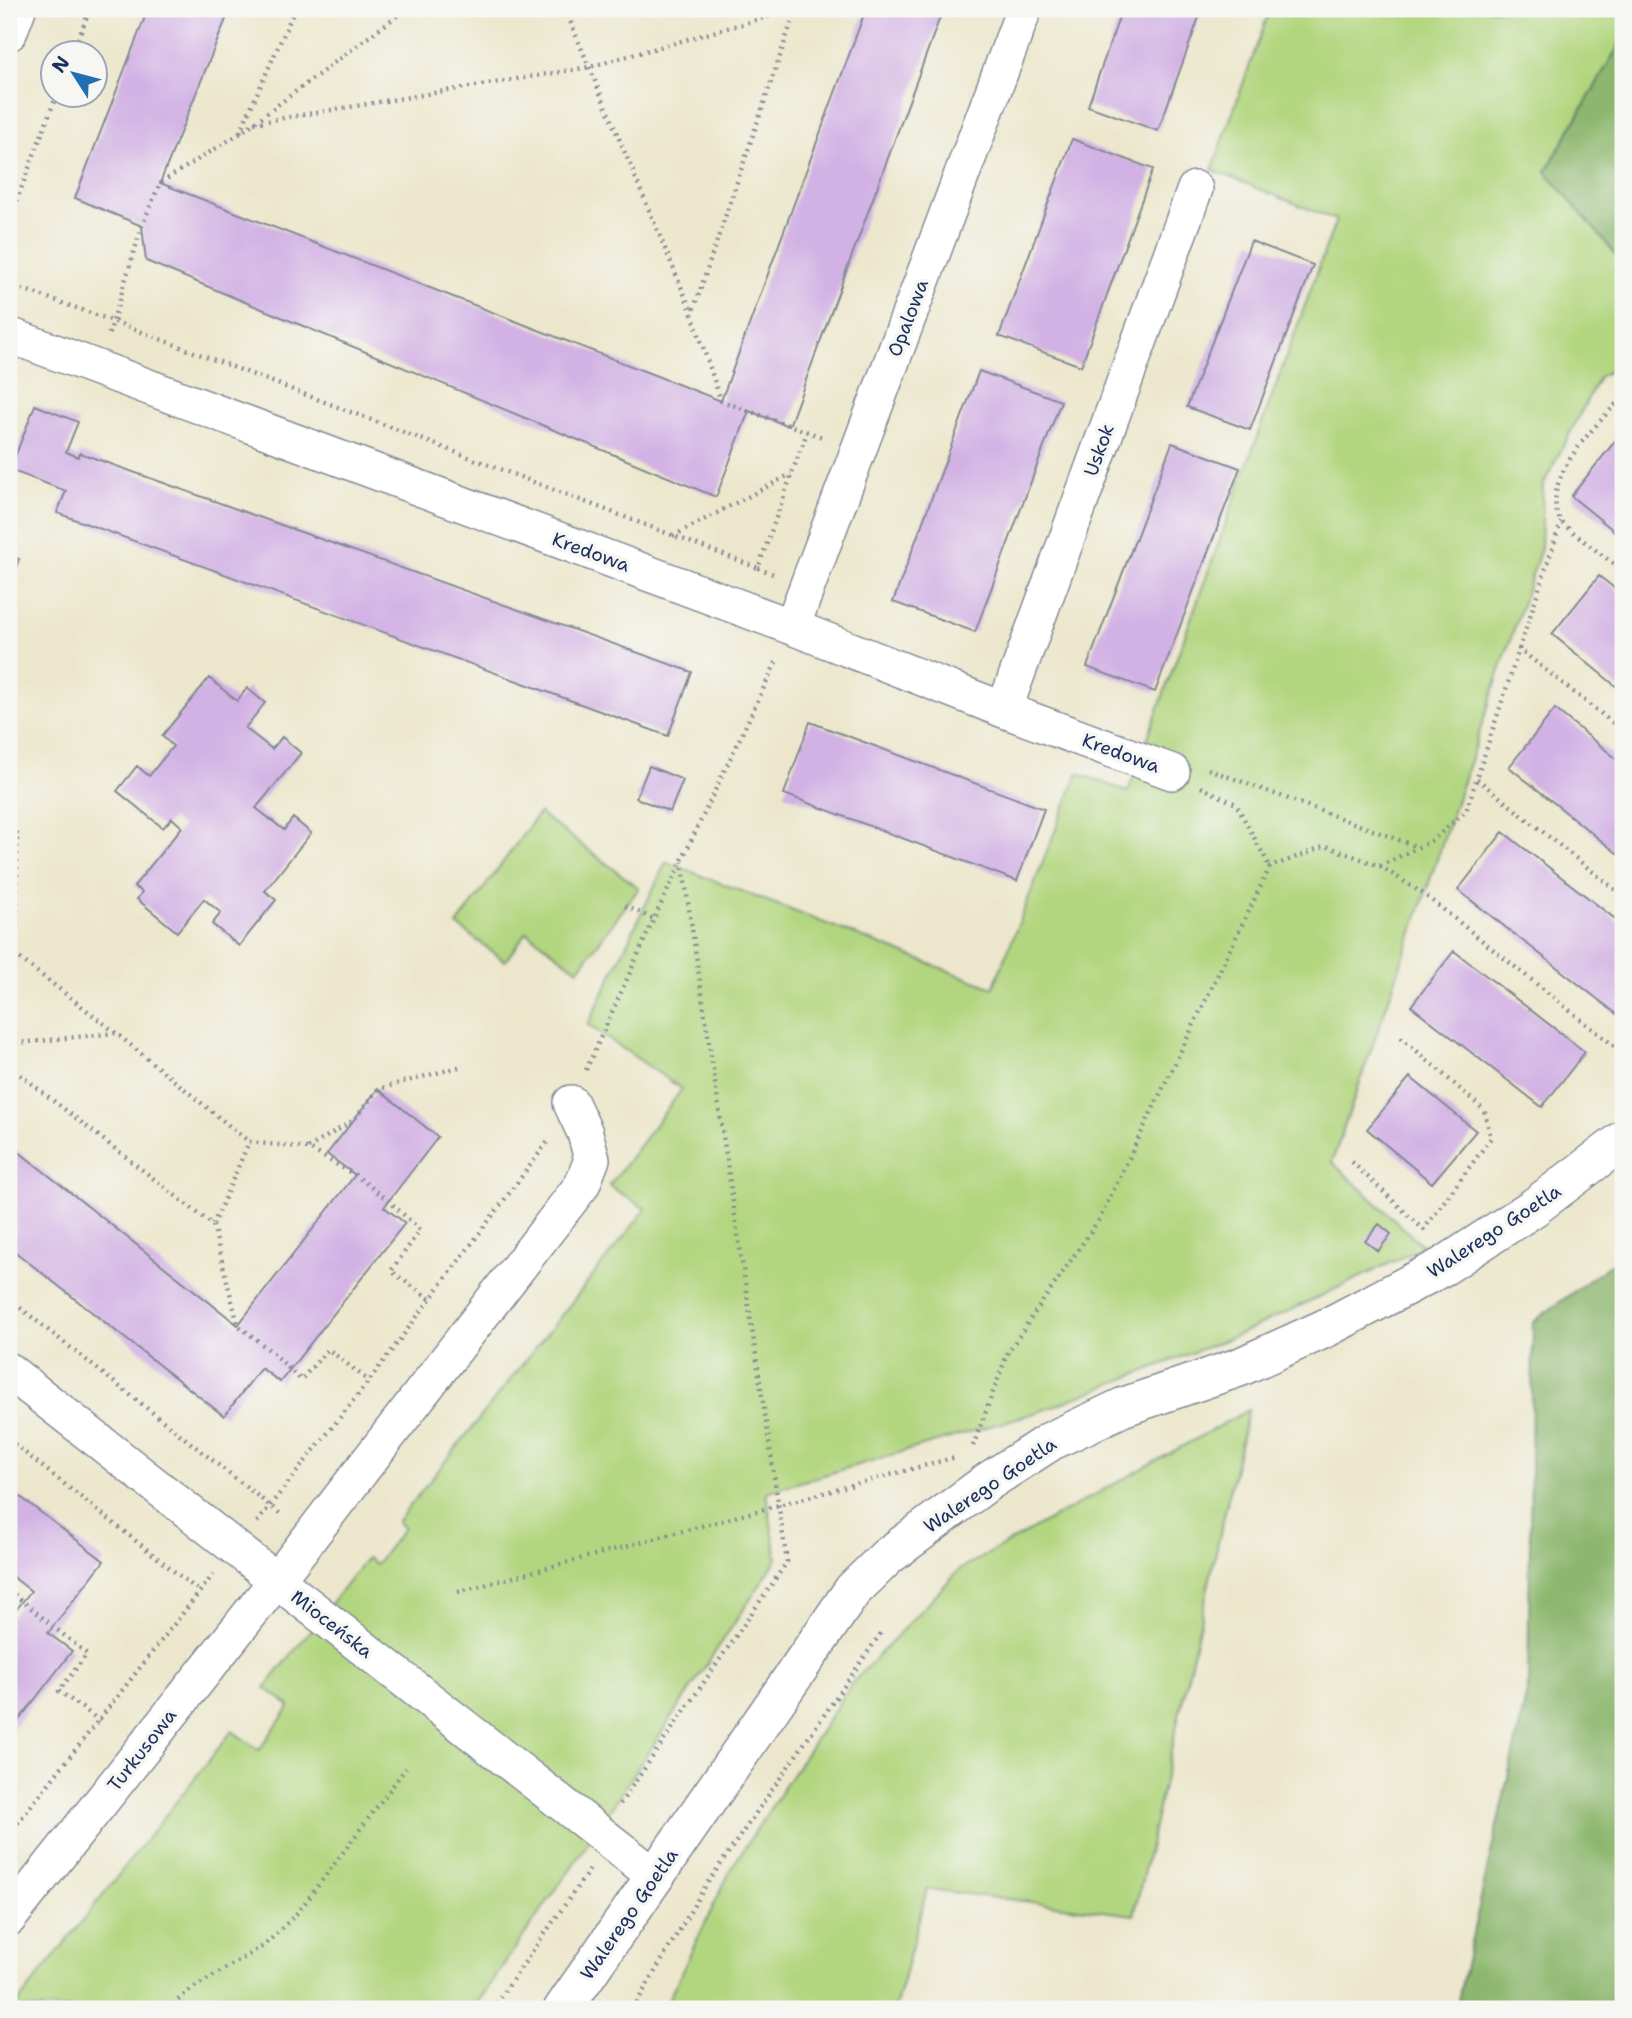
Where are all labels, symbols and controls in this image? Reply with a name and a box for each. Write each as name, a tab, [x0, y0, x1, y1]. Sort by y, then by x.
north arrow	[38, 38, 108, 108]
text: N	[46, 51, 75, 78]
street label: Opalowa	[882, 276, 934, 360]
street label: Uskok	[1078, 420, 1120, 480]
street label: Kredowa	[549, 526, 634, 578]
street label: Kredowa	[1079, 727, 1164, 779]
street label: Walerego Goetla	[1422, 1178, 1566, 1284]
street label: Walerego Goetla	[919, 1431, 1061, 1539]
street label: Mioceńska	[286, 1584, 378, 1664]
street label: Turkusowa	[102, 1703, 182, 1796]
street label: Walerego Goetla	[574, 1843, 684, 1985]

